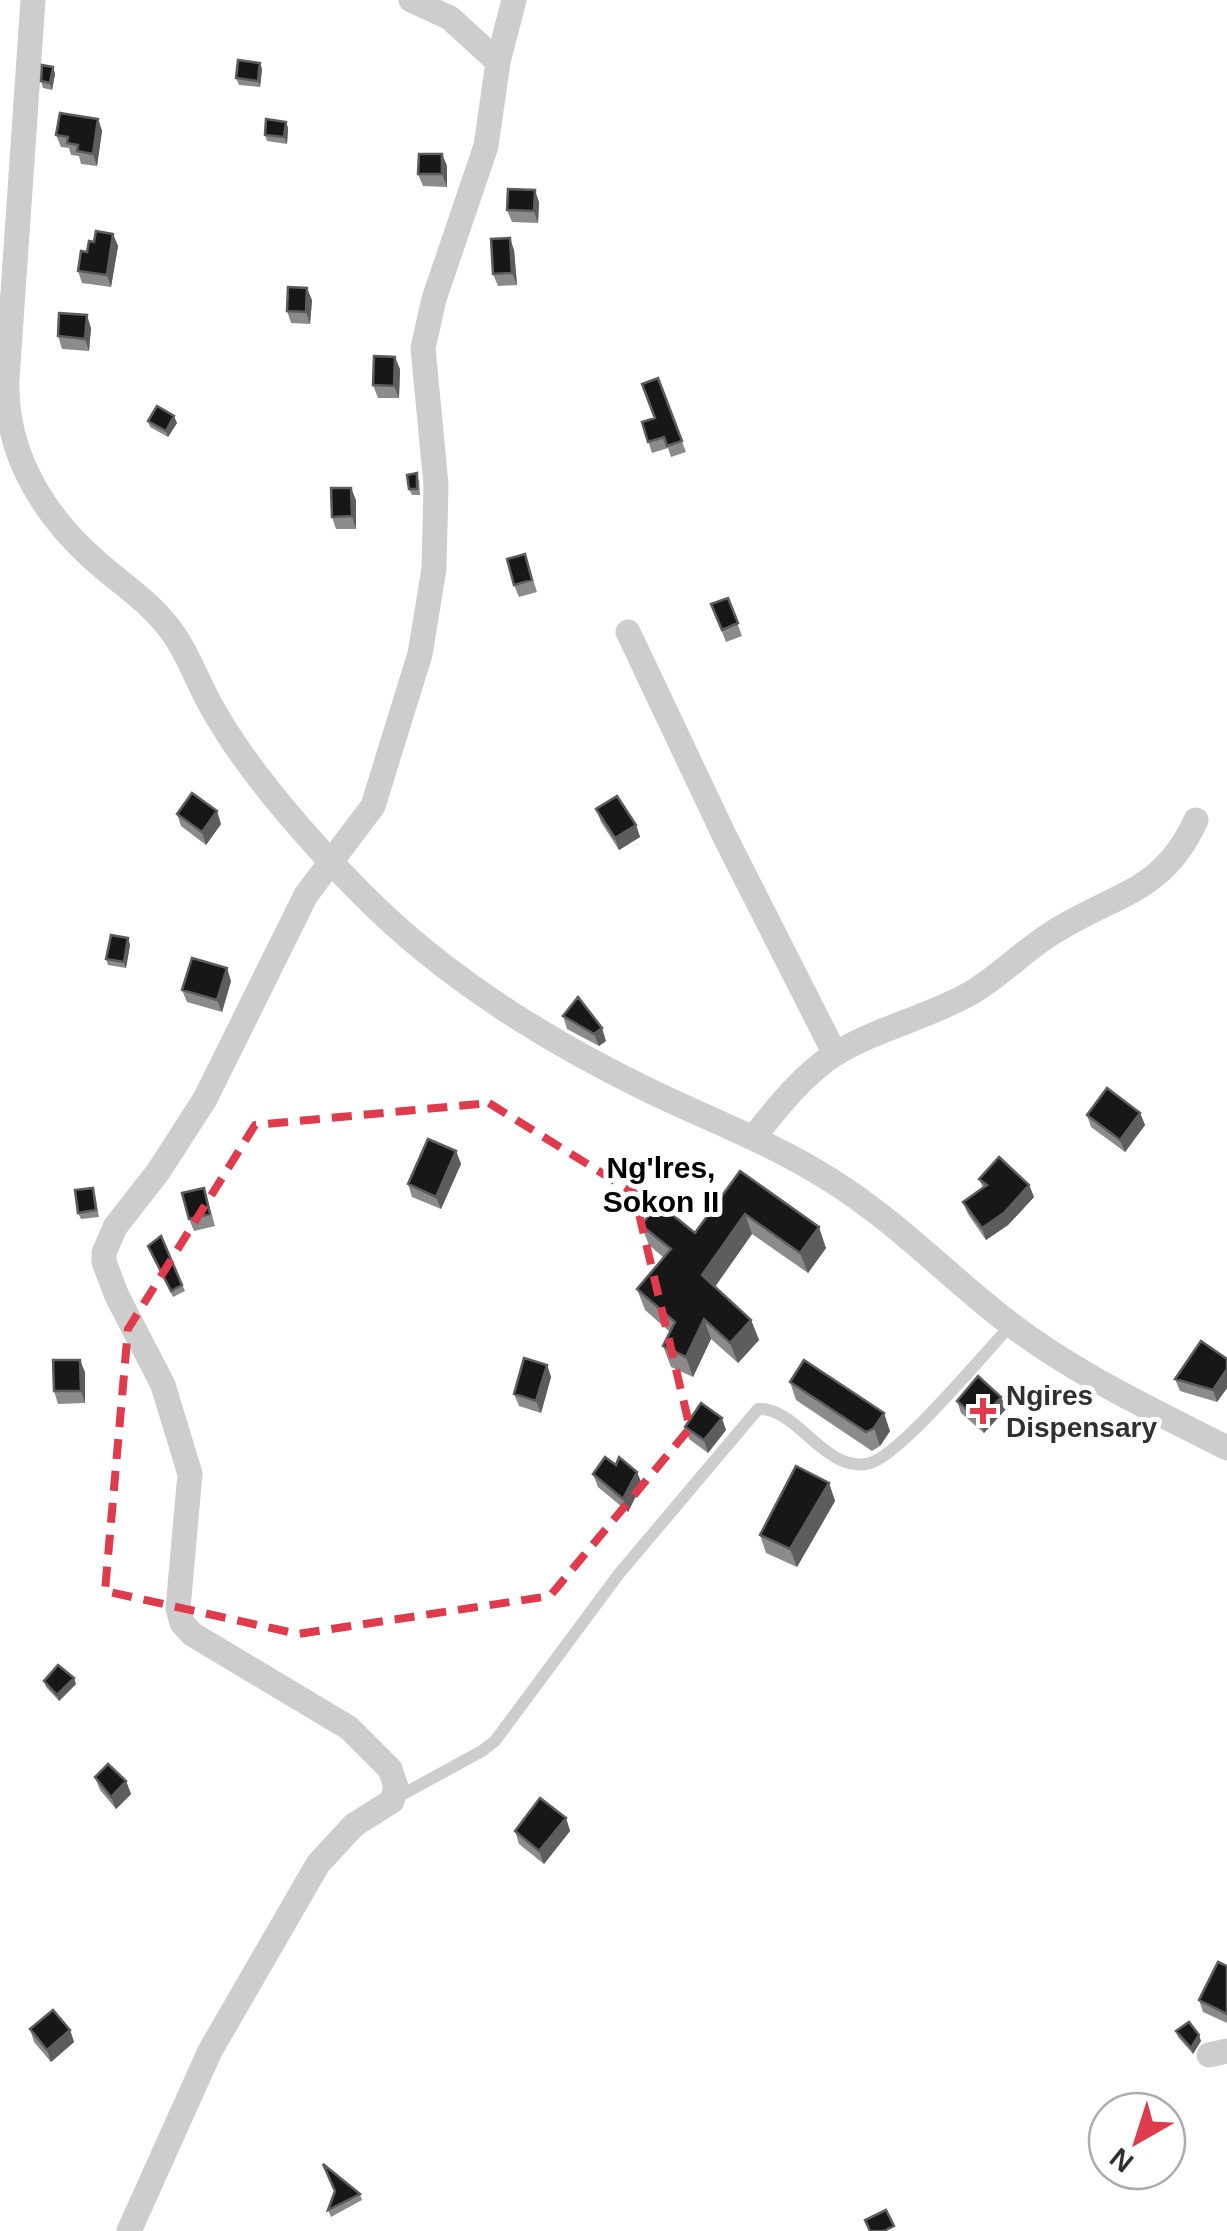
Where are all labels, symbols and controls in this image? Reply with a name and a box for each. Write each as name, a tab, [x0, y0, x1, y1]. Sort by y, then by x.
district label: Ng'lres, Sokon II	[603, 1151, 719, 1218]
place label: Ngires Dispensary	[1006, 1380, 1157, 1443]
marker: Ngires Dispensary	[970, 1398, 996, 1424]
north arrow	[1087, 2091, 1187, 2191]
text: N	[1104, 2142, 1139, 2178]

